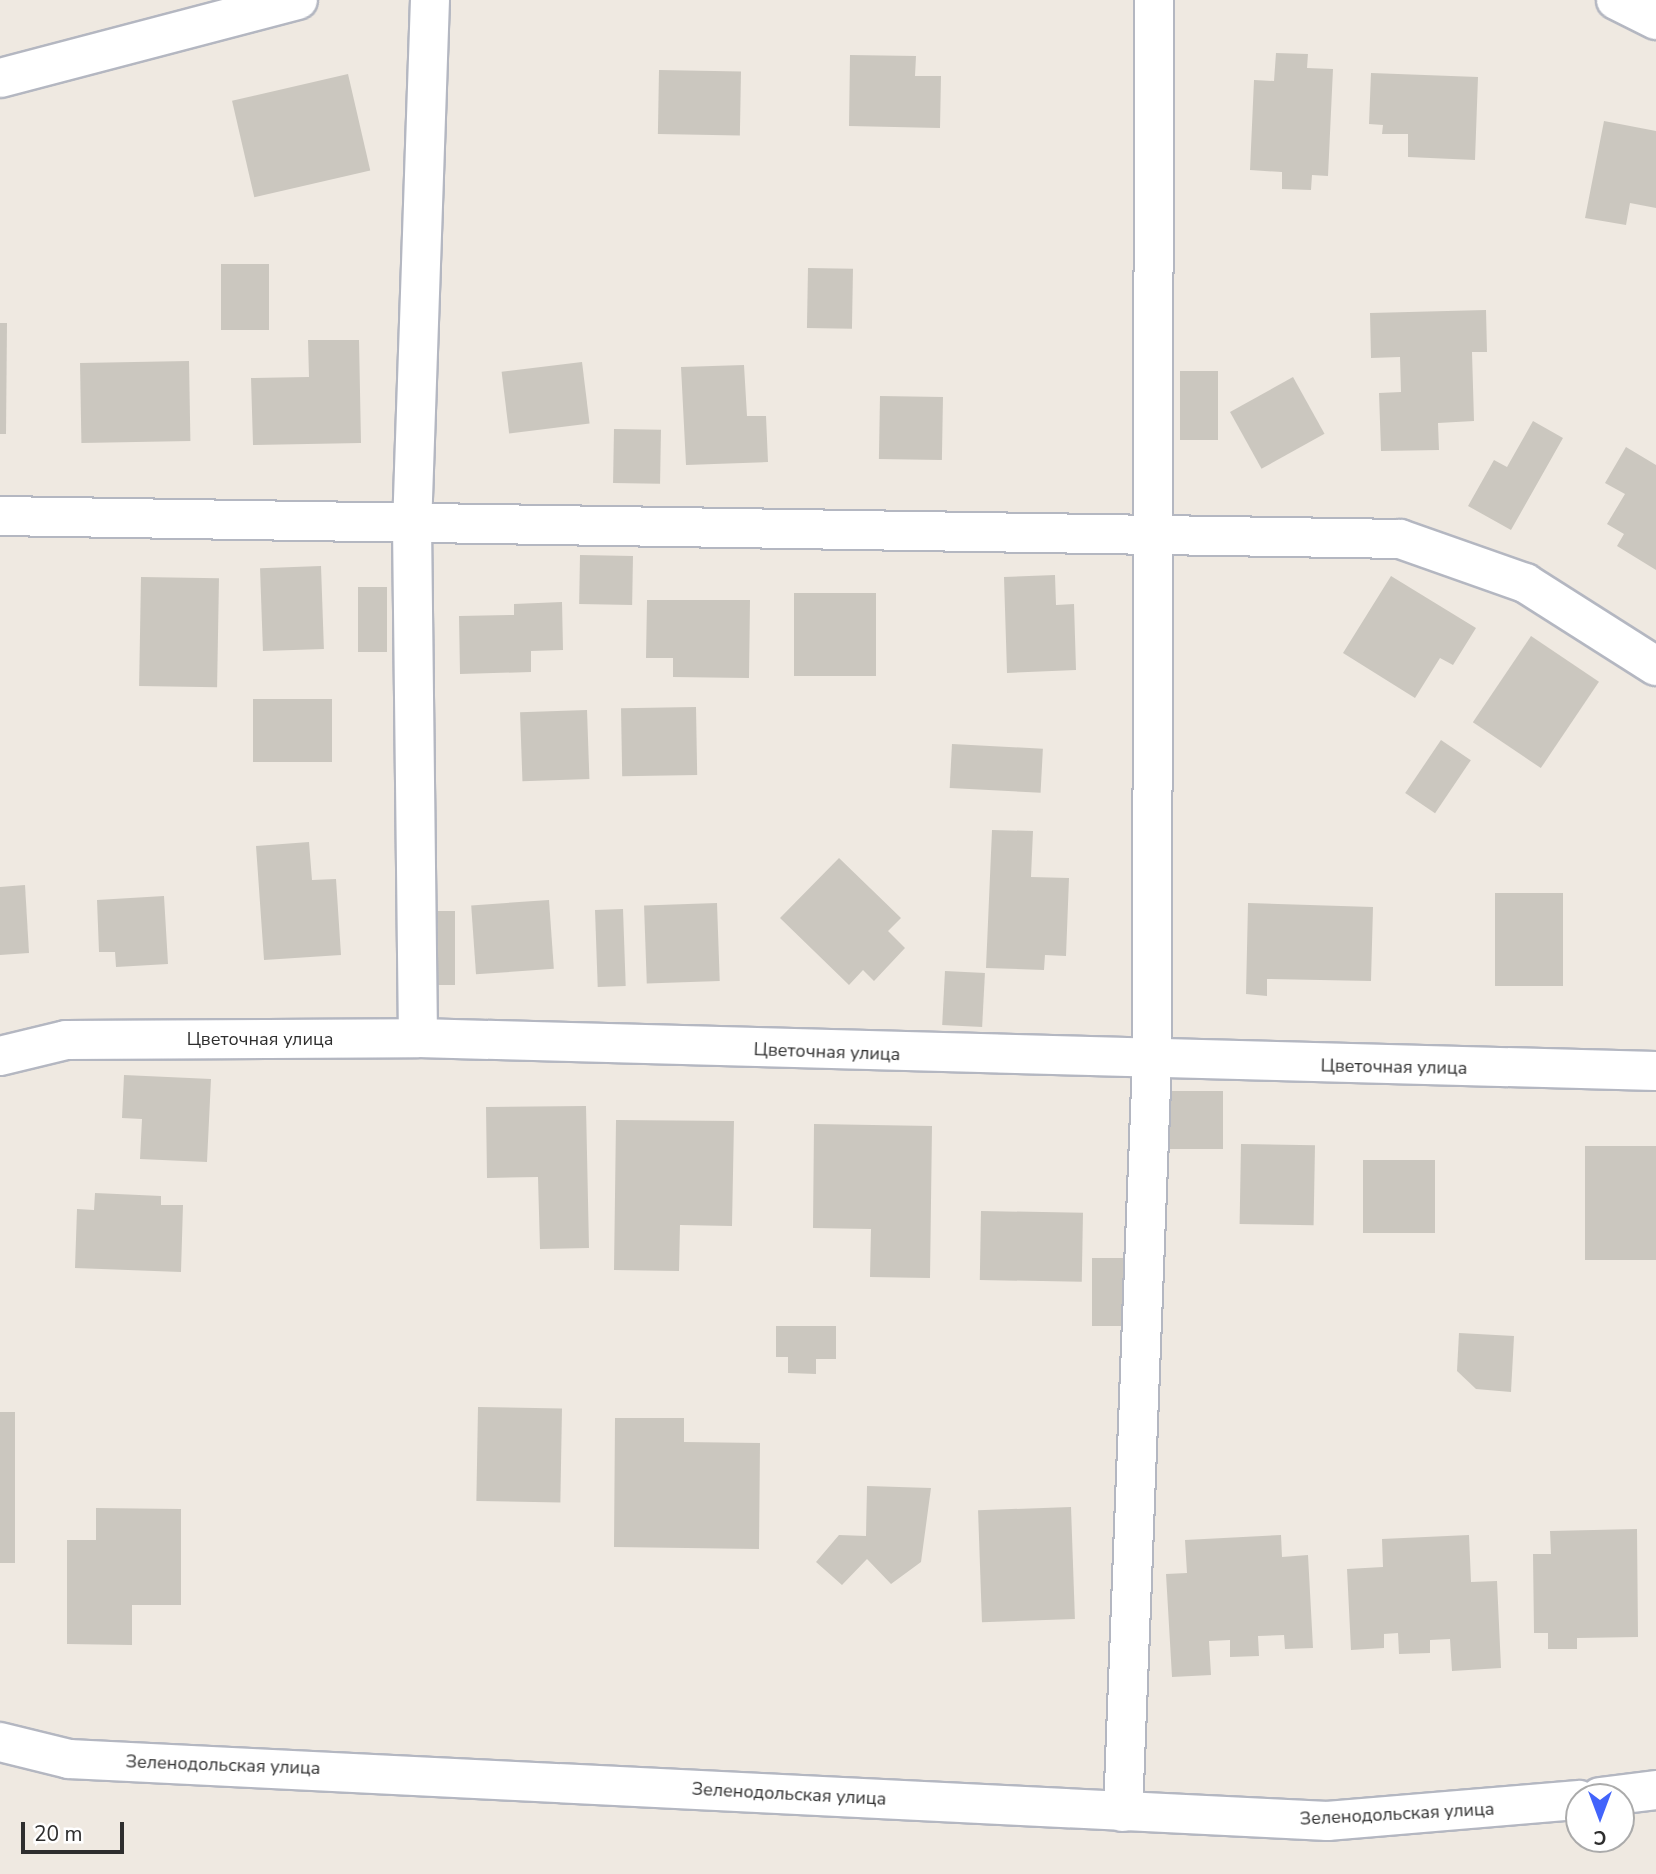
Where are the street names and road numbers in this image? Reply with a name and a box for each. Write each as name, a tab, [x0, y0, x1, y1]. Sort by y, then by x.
street label: Цветочная улица	[187, 1028, 333, 1050]
street label: Цветочная улица	[753, 1039, 901, 1065]
street label: Цветочная улица	[1320, 1055, 1468, 1079]
street label: Зеленодольская улица	[125, 1751, 321, 1779]
street label: Зеленодольская улица	[691, 1778, 887, 1810]
street label: Зеленодольская улица	[1299, 1798, 1495, 1830]

